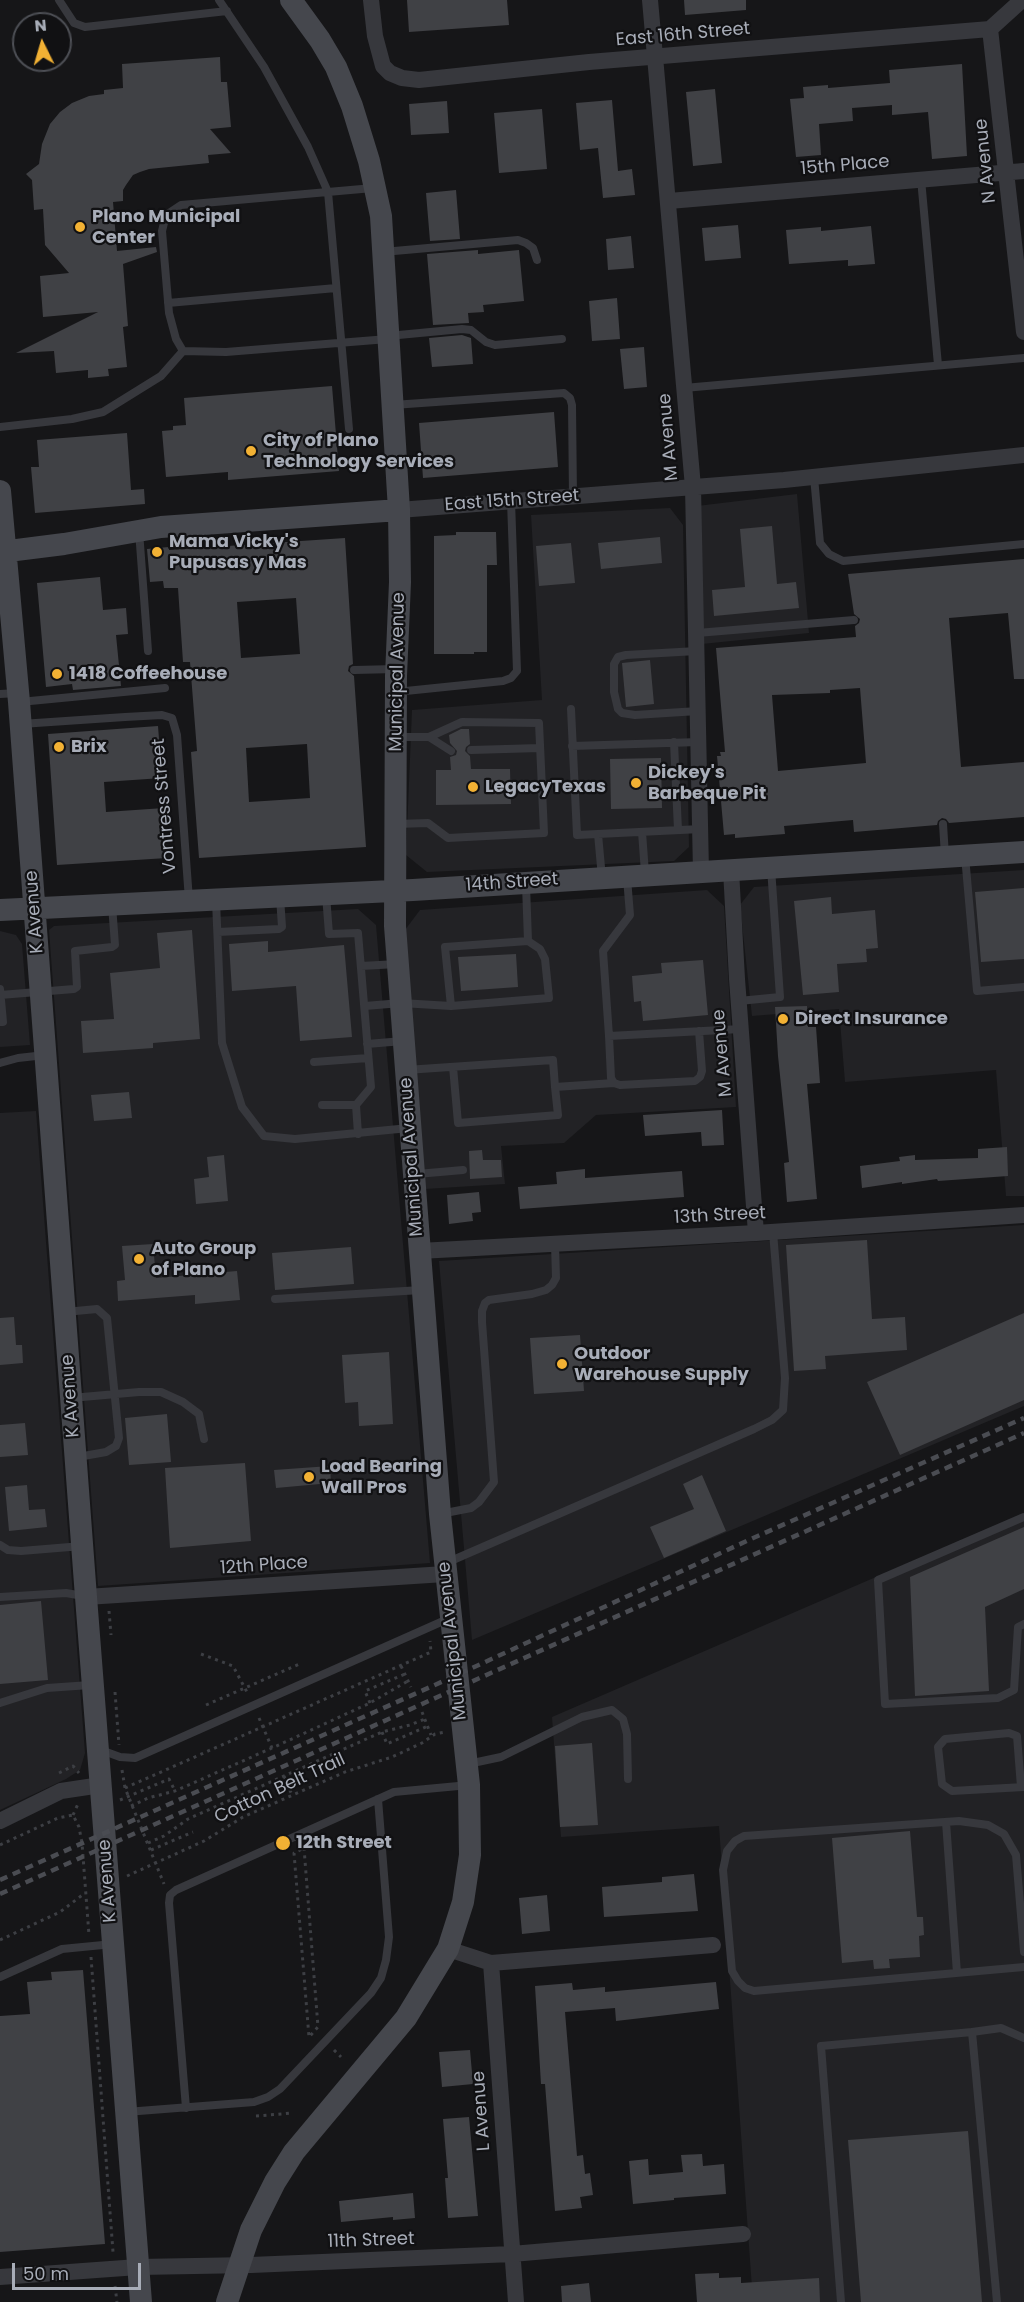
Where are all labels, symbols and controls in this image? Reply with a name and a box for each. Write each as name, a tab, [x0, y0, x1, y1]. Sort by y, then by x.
north arrow	[12, 12, 72, 72]
text: N	[34, 14, 48, 38]
street label: East 16th Street	[615, 18, 751, 52]
street label: N Avenue	[971, 118, 1001, 204]
street label: 15th Place	[800, 151, 890, 181]
place label: Plano Municipal Center	[92, 206, 240, 248]
marker: Plano Municipal Center	[73, 220, 87, 234]
street label: M Avenue	[654, 392, 684, 482]
place label: City of Plano Technology Services	[263, 430, 454, 472]
marker: City of Plano Technology Services	[244, 444, 258, 458]
street label: East 15th Street	[444, 486, 580, 516]
place label: Mama Vicky's Pupusas y Mas	[169, 531, 307, 574]
marker: Mama Vicky's Pupusas y Mas	[150, 545, 164, 559]
street label: Municipal Avenue	[386, 592, 410, 752]
place label: 1418 Coffeehouse	[69, 663, 227, 685]
marker: 1418 Coffeehouse	[50, 667, 64, 681]
place label: Brix	[71, 736, 106, 758]
street label: Vontress Street	[148, 737, 182, 875]
marker: Brix	[52, 740, 66, 754]
place label: Dickey's Barbeque Pit	[648, 762, 766, 804]
place label: LegacyTexas	[485, 776, 606, 798]
marker: Dickey's Barbeque Pit	[629, 776, 643, 790]
marker: LegacyTexas	[466, 780, 480, 794]
street label: 14th Street	[465, 869, 559, 897]
street label: K Avenue	[21, 870, 49, 954]
street label: M Avenue	[708, 1008, 738, 1098]
place label: Direct Insurance	[795, 1008, 948, 1030]
marker: Direct Insurance	[776, 1012, 790, 1026]
street label: Municipal Avenue	[396, 1077, 428, 1237]
street label: 13th Street	[674, 1203, 766, 1229]
place label: Auto Group of Plano	[151, 1238, 256, 1280]
marker: Auto Group of Plano	[132, 1252, 146, 1266]
place label: Outdoor Warehouse Supply	[574, 1343, 749, 1386]
street label: K Avenue	[57, 1354, 85, 1438]
marker: Outdoor Warehouse Supply	[555, 1357, 569, 1371]
place label: Load Bearing Wall Pros	[321, 1456, 442, 1498]
marker: Load Bearing Wall Pros	[302, 1470, 316, 1484]
street label: 12th Place	[219, 1552, 309, 1580]
street label: Municipal Avenue	[434, 1561, 472, 1721]
street label: Cotton Belt Trail	[211, 1749, 349, 1829]
place label: 12th Street	[296, 1832, 392, 1854]
marker: 12th Street	[274, 1834, 292, 1852]
street label: K Avenue	[94, 1839, 122, 1923]
street label: L Avenue	[468, 2070, 496, 2152]
street label: 11th Street	[327, 2229, 415, 2253]
scale bar	[15, 2251, 144, 2289]
text: 50 m	[23, 2261, 69, 2286]

